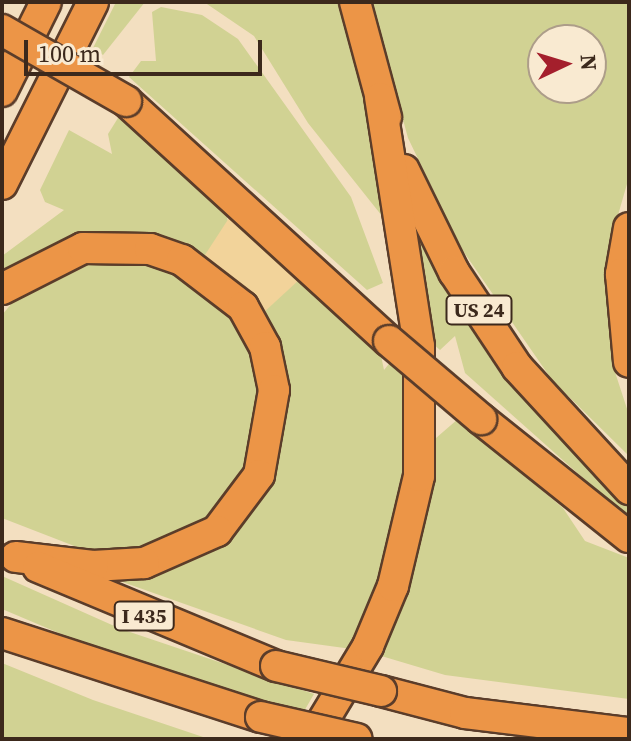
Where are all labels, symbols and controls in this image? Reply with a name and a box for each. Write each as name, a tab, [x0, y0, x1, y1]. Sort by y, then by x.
scale bar	[28, 24, 266, 74]
north arrow	[527, 24, 607, 104]
text: 100 m	[38, 37, 101, 70]
text: N	[573, 53, 604, 72]
road number: US 24	[445, 294, 513, 326]
road number: I 435	[112, 600, 176, 632]

